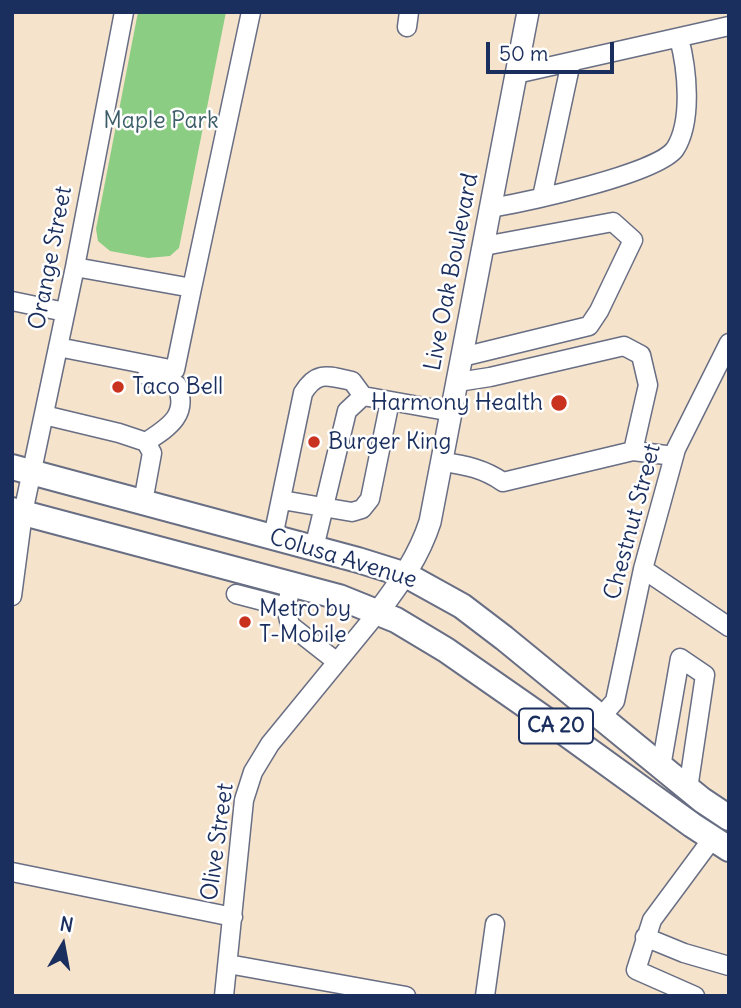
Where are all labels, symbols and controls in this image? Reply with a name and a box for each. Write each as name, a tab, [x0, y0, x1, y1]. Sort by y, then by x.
scale bar	[489, 28, 617, 72]
text: 50 m	[499, 40, 548, 67]
park label: Maple Park	[103, 107, 219, 135]
street label: Live Oak Boulevard	[419, 171, 485, 373]
street label: Orange Street	[24, 184, 78, 332]
place label: Taco Bell	[132, 373, 223, 401]
marker: Taco Bell	[110, 379, 126, 395]
place label: Harmony Health	[371, 389, 543, 417]
marker: Harmony Health	[549, 393, 569, 413]
place label: Burger King	[328, 428, 451, 456]
marker: Burger King	[306, 434, 322, 450]
street label: Chestnut Street	[599, 441, 667, 603]
street label: Colusa Avenue	[266, 523, 420, 595]
place label: Metro by T-Mobile	[259, 595, 351, 649]
marker: Metro by T-Mobile	[237, 614, 253, 630]
road number: CA 20	[519, 708, 593, 744]
street label: Olive Street	[196, 781, 240, 903]
north arrow	[28, 910, 98, 980]
text: N	[58, 911, 75, 937]

